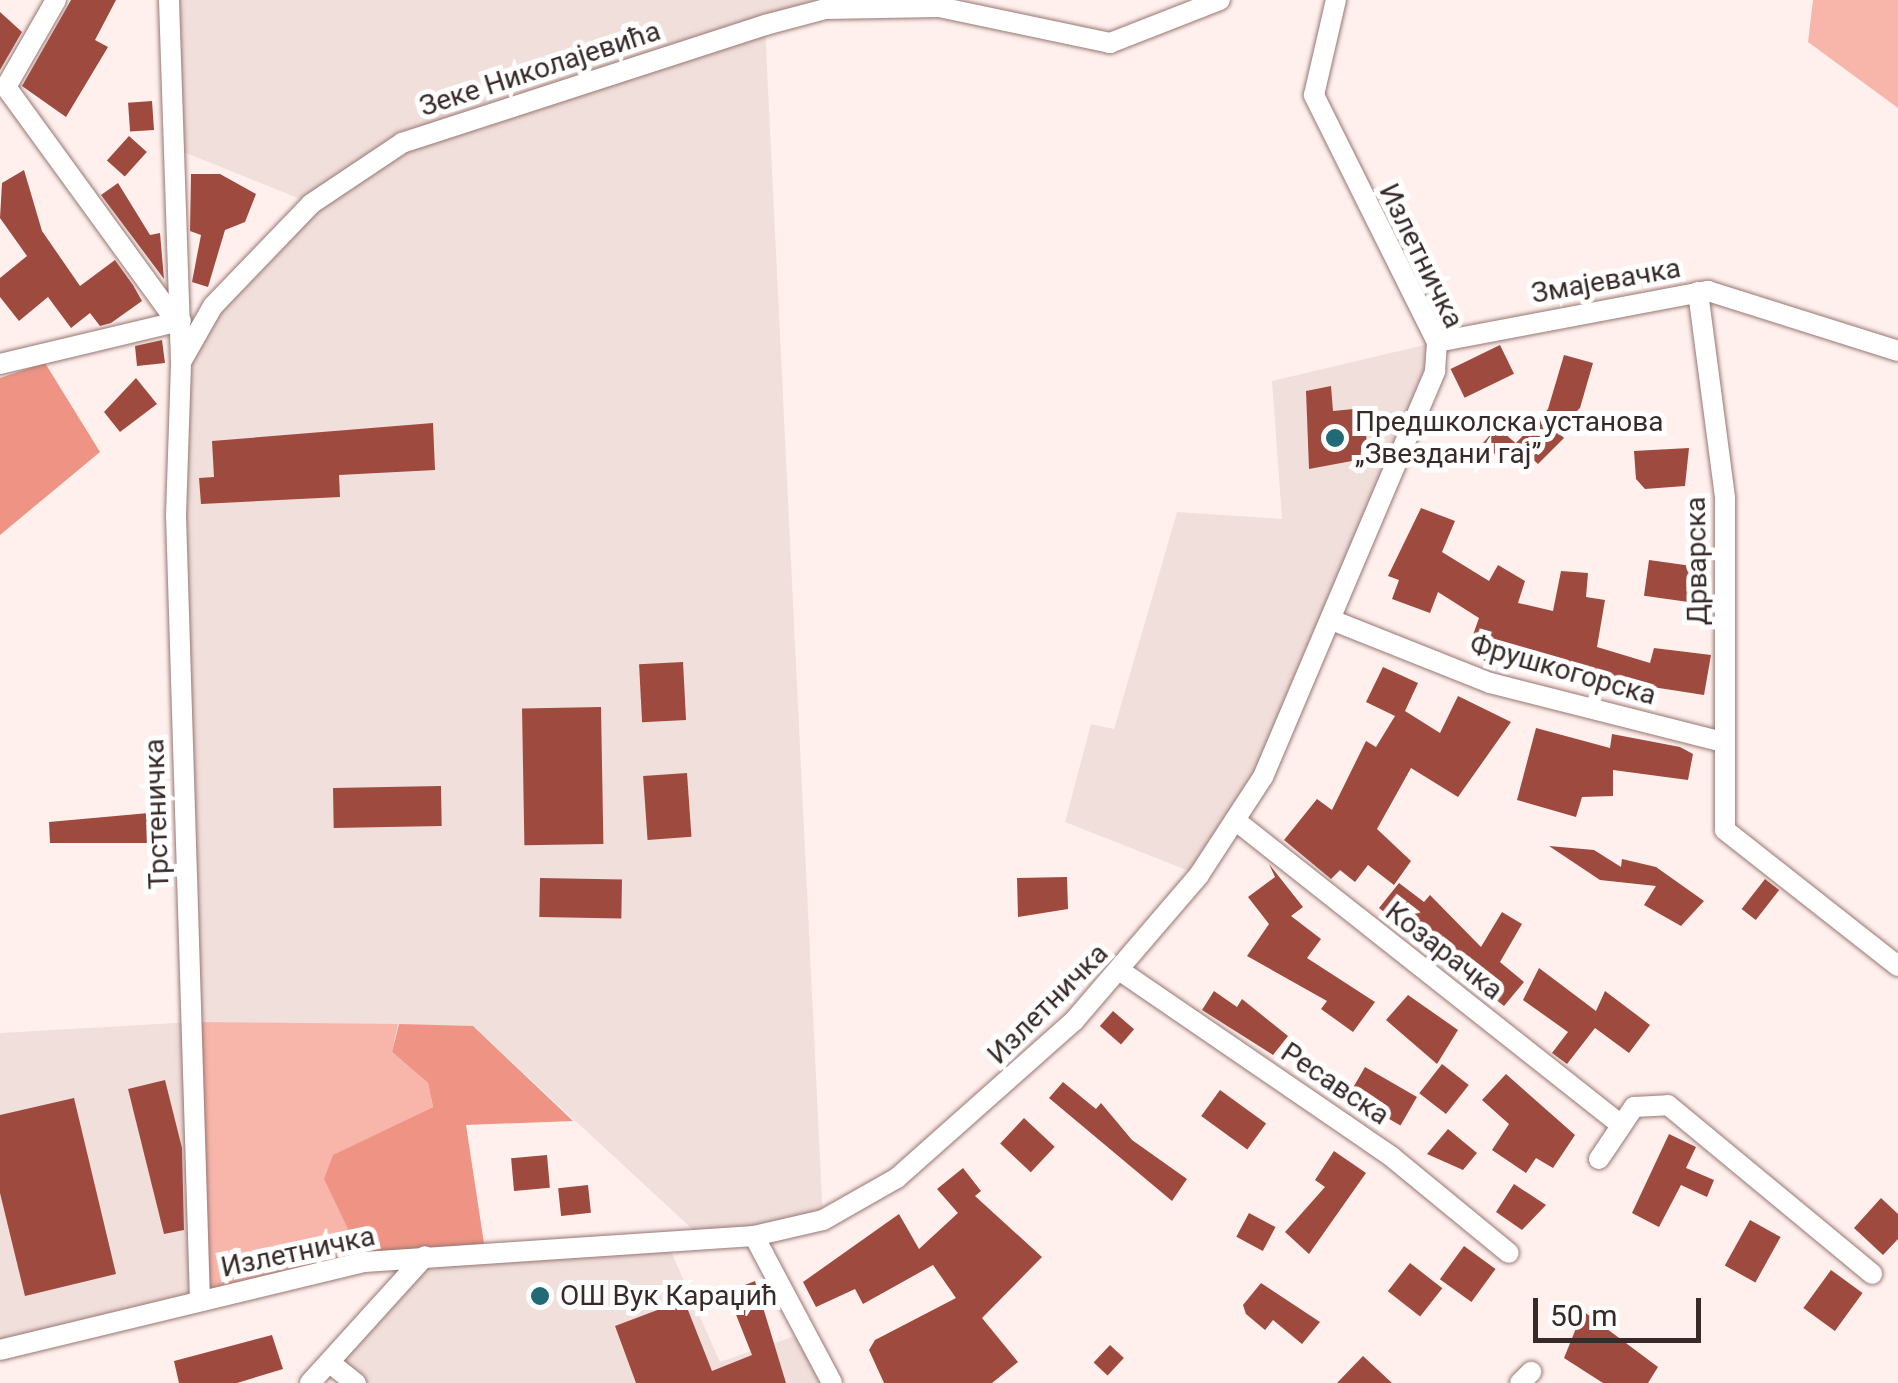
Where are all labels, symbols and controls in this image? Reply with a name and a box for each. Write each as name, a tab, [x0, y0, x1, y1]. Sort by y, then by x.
street label: Зеке Николајевића	[415, 14, 665, 124]
street label: Излетничка	[1372, 178, 1470, 334]
street label: Змајевачка	[1529, 251, 1683, 311]
place label: Предшколска установа „Звездани гај”	[1355, 405, 1663, 471]
marker: Предшколска установа „Звездани гај”	[1324, 427, 1346, 449]
street label: Дрварска	[1679, 496, 1715, 626]
street label: Фрушкогорска	[1466, 627, 1660, 713]
street label: Трстеничка	[138, 738, 176, 890]
street label: Козарачка	[1379, 895, 1509, 1007]
street label: Излетничка	[981, 937, 1115, 1071]
street label: Ресавска	[1275, 1036, 1395, 1132]
street label: Излетничка	[218, 1219, 378, 1285]
scale bar	[1538, 1278, 1706, 1340]
place label: ОШ Вук Караџић	[560, 1279, 778, 1313]
marker: ОШ Вук Караџић	[529, 1285, 551, 1307]
text: 50 m	[1550, 1298, 1617, 1333]

